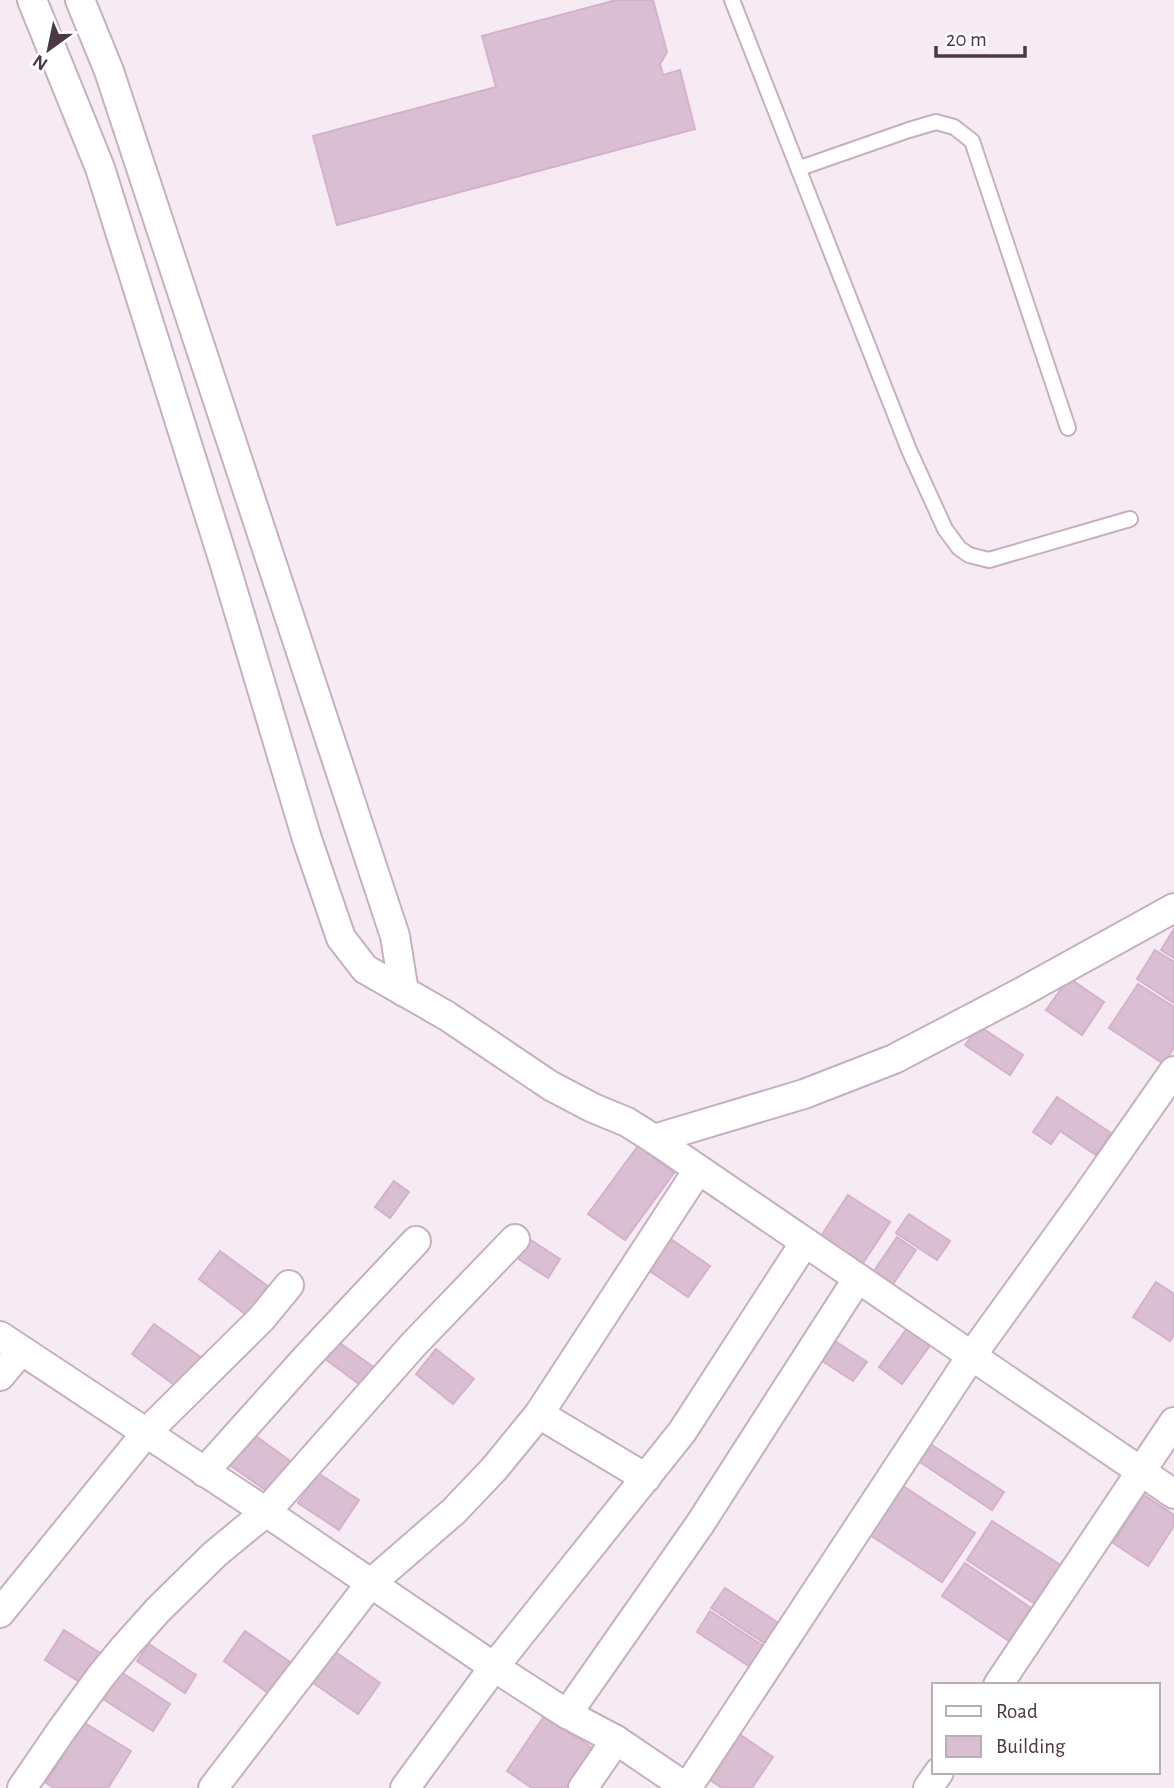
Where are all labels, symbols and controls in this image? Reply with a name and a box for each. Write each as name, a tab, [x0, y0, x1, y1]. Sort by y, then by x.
north arrow	[14, 14, 84, 84]
scale bar	[936, 14, 1025, 58]
text: 20 m	[946, 29, 987, 50]
text: N	[30, 50, 51, 74]
legend	[932, 1683, 1160, 1774]
text: Road	[996, 1701, 1038, 1722]
text: Building	[996, 1736, 1066, 1757]

